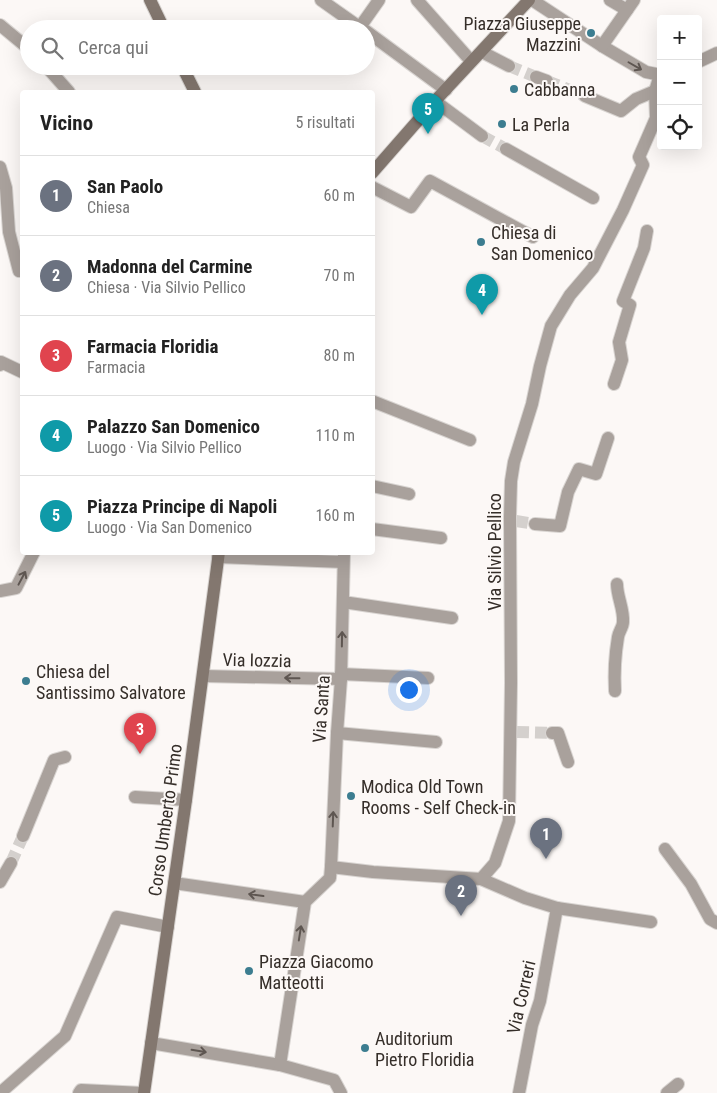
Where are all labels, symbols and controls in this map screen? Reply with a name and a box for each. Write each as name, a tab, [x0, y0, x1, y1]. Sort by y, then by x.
place label: Piazza Giuseppe Mazzini	[463, 13, 581, 55]
map controls	[657, 15, 702, 150]
button: +	[657, 15, 702, 60]
search box	[20, 20, 375, 75]
marker: Piazza Giuseppe Mazzini	[585, 27, 597, 39]
icon: search	[38, 34, 66, 62]
text: Cerca qui	[78, 36, 149, 59]
button: −	[657, 60, 702, 105]
one-way arrow	[628, 61, 643, 71]
place label: Cabbanna	[524, 79, 595, 100]
marker: Cabbanna	[508, 83, 520, 95]
pin: 5	[412, 93, 444, 134]
button: locate	[657, 105, 702, 150]
text: Vicino	[40, 111, 93, 135]
text: 5 risultati	[295, 113, 355, 132]
place label: La Perla	[512, 114, 570, 135]
marker: La Perla	[496, 118, 508, 130]
text: San Paolo	[87, 175, 163, 198]
text: 1	[52, 186, 60, 205]
text: 60 m	[323, 186, 355, 205]
text: Chiesa	[87, 198, 130, 217]
place label: Chiesa di San Domenico	[491, 222, 593, 264]
marker: Chiesa di San Domenico	[475, 236, 487, 248]
text: Madonna del Carmine	[87, 255, 252, 278]
text: 2	[52, 266, 60, 285]
text: 70 m	[323, 266, 355, 285]
pin: 4	[466, 274, 498, 315]
text: Chiesa · Via Silvio Pellico	[87, 278, 246, 297]
text: Farmacia Floridia	[87, 335, 218, 358]
text: 3	[52, 346, 60, 365]
text: 80 m	[323, 346, 355, 365]
text: Farmacia	[87, 358, 145, 377]
text: Palazzo San Domenico	[87, 415, 260, 438]
text: 4	[52, 426, 60, 445]
text: 110 m	[316, 426, 355, 445]
text: Luogo · Via Silvio Pellico	[87, 438, 242, 457]
street label: Via Silvio Pellico	[484, 493, 505, 611]
text: Piazza Principe di Napoli	[87, 495, 277, 518]
text: 5	[52, 506, 60, 525]
text: 160 m	[316, 506, 355, 525]
text: Luogo · Via San Domenico	[87, 518, 252, 537]
one-way arrow	[17, 571, 27, 585]
one-way arrow	[337, 631, 347, 648]
street label: Via Iozzia	[222, 649, 292, 671]
place label: Chiesa del Santissimo Salvatore	[36, 661, 186, 703]
one-way arrow	[285, 673, 301, 683]
marker: Chiesa del Santissimo Salvatore	[20, 675, 32, 687]
street label: Via Santa	[308, 675, 334, 743]
your location	[396, 677, 422, 703]
pin: 3	[124, 713, 156, 754]
street label: Corso Umberto Primo	[144, 743, 186, 897]
place label: Modica Old Town Rooms - Self Check-in	[361, 776, 516, 818]
marker: Modica Old Town Rooms - Self Check-in	[345, 790, 357, 802]
one-way arrow	[328, 811, 338, 827]
pin: 1	[530, 818, 562, 859]
pin: 2	[445, 875, 477, 916]
one-way arrow	[249, 890, 265, 900]
one-way arrow	[295, 926, 305, 942]
place label: Piazza Giacomo Matteotti	[259, 951, 374, 993]
street label: Via Correri	[502, 958, 540, 1036]
marker: Piazza Giacomo Matteotti	[243, 965, 255, 977]
place label: Auditorium Pietro Floridia	[375, 1028, 474, 1070]
marker: Auditorium Pietro Floridia	[359, 1042, 371, 1054]
one-way arrow	[191, 1047, 207, 1057]

